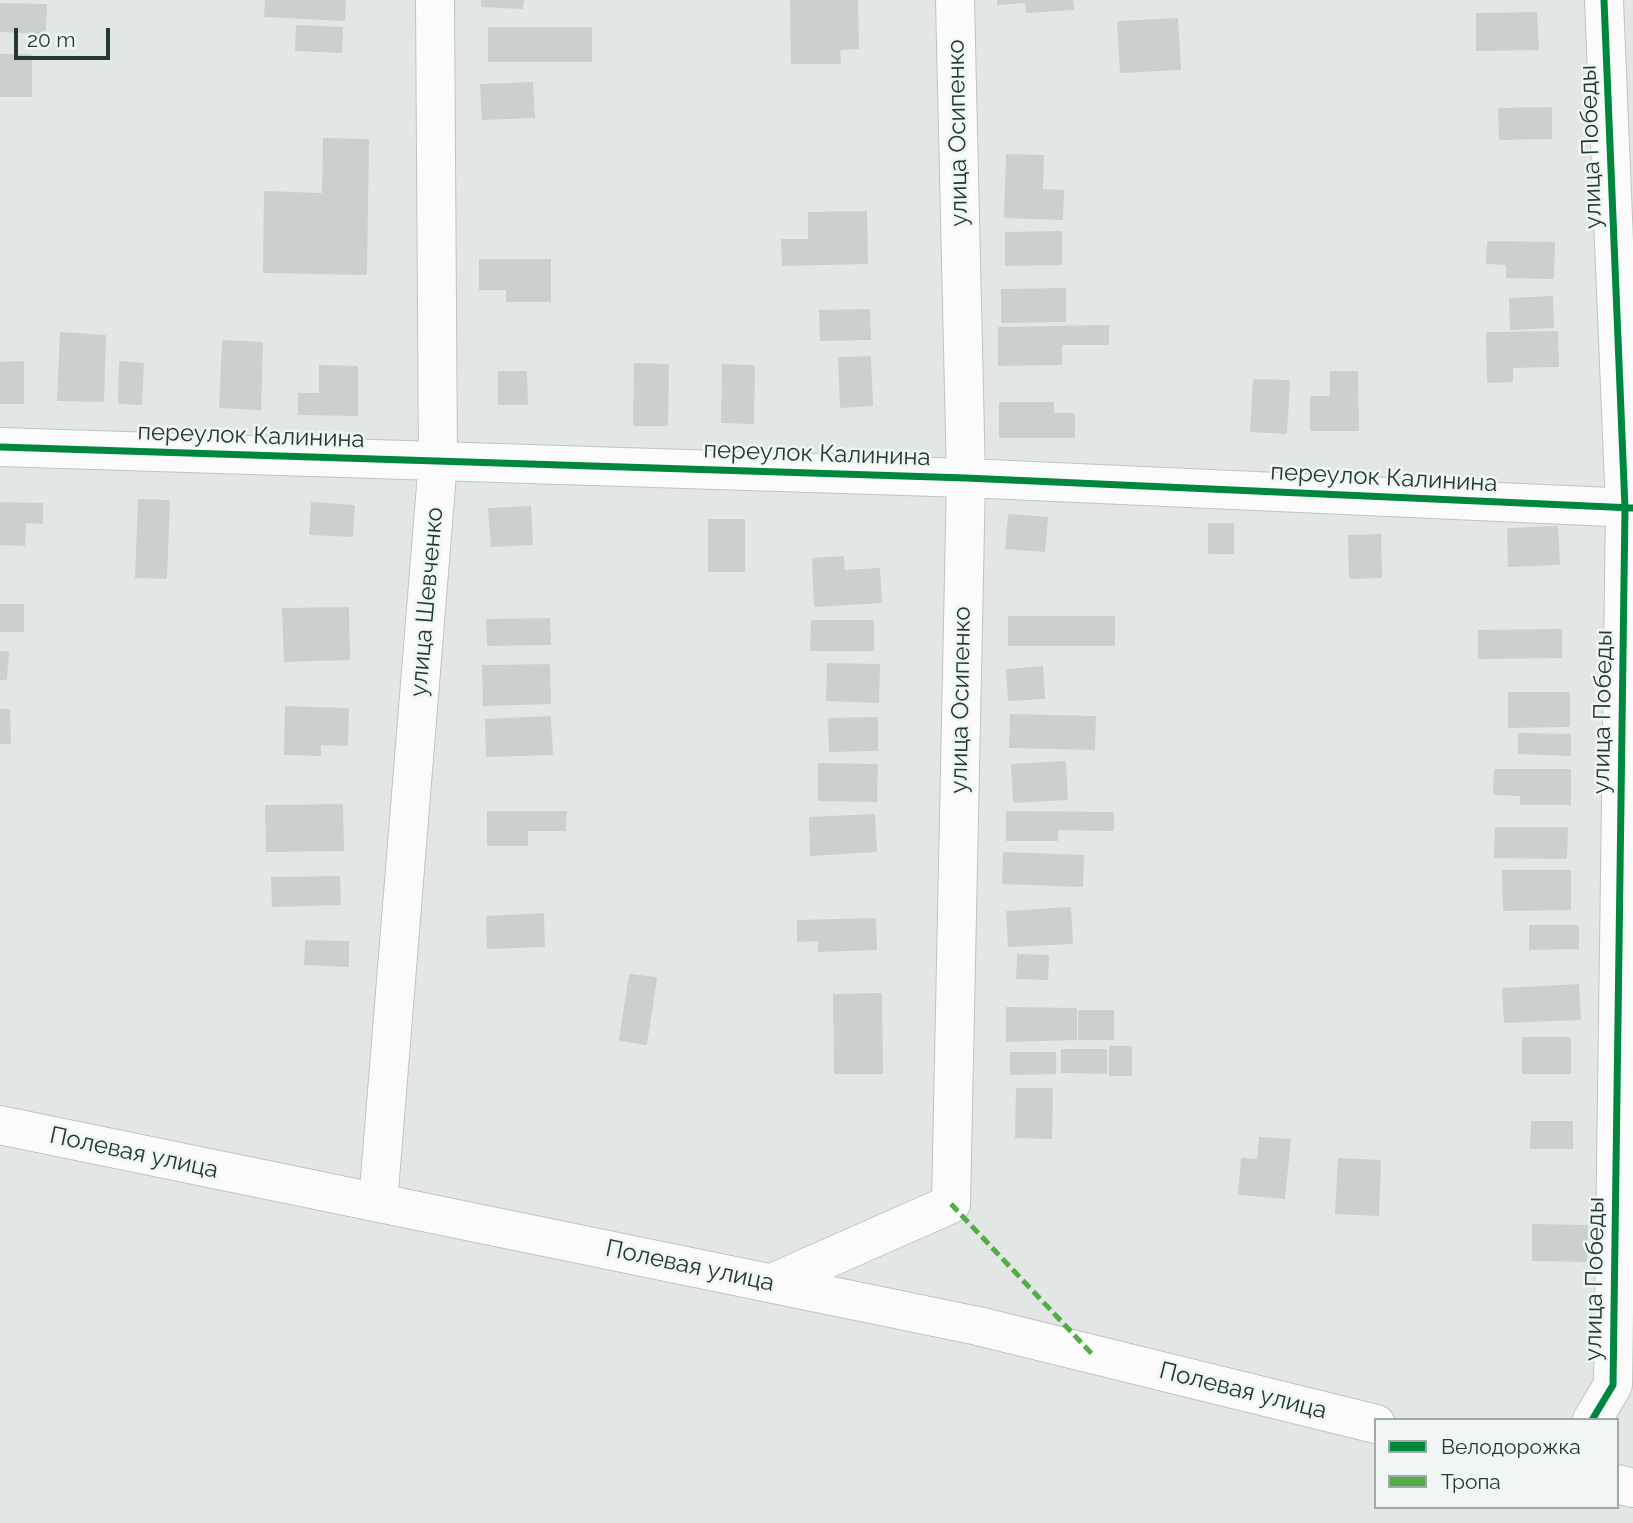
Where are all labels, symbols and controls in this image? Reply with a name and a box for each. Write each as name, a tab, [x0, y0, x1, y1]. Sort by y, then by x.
scale bar	[18, 14, 114, 58]
text: 20 m	[27, 27, 75, 52]
street label: улица Осипенко	[942, 39, 974, 227]
street label: улица Победы	[1574, 64, 1608, 230]
street label: переулок Калинина	[137, 418, 365, 454]
street label: переулок Калинина	[703, 436, 931, 472]
street label: переулок Калинина	[1270, 458, 1498, 498]
street label: улица Шевченко	[404, 506, 450, 698]
street label: улица Осипенко	[945, 606, 977, 794]
street label: улица Победы	[1587, 630, 1619, 794]
street label: Полевая улица	[47, 1121, 221, 1185]
street label: улица Победы	[1579, 1197, 1611, 1361]
street label: Полевая улица	[603, 1234, 777, 1298]
street label: Полевая улица	[1156, 1356, 1330, 1426]
legend	[1374, 1418, 1619, 1509]
text: Велодорожка	[1441, 1434, 1581, 1459]
text: Тропа	[1441, 1469, 1501, 1494]

